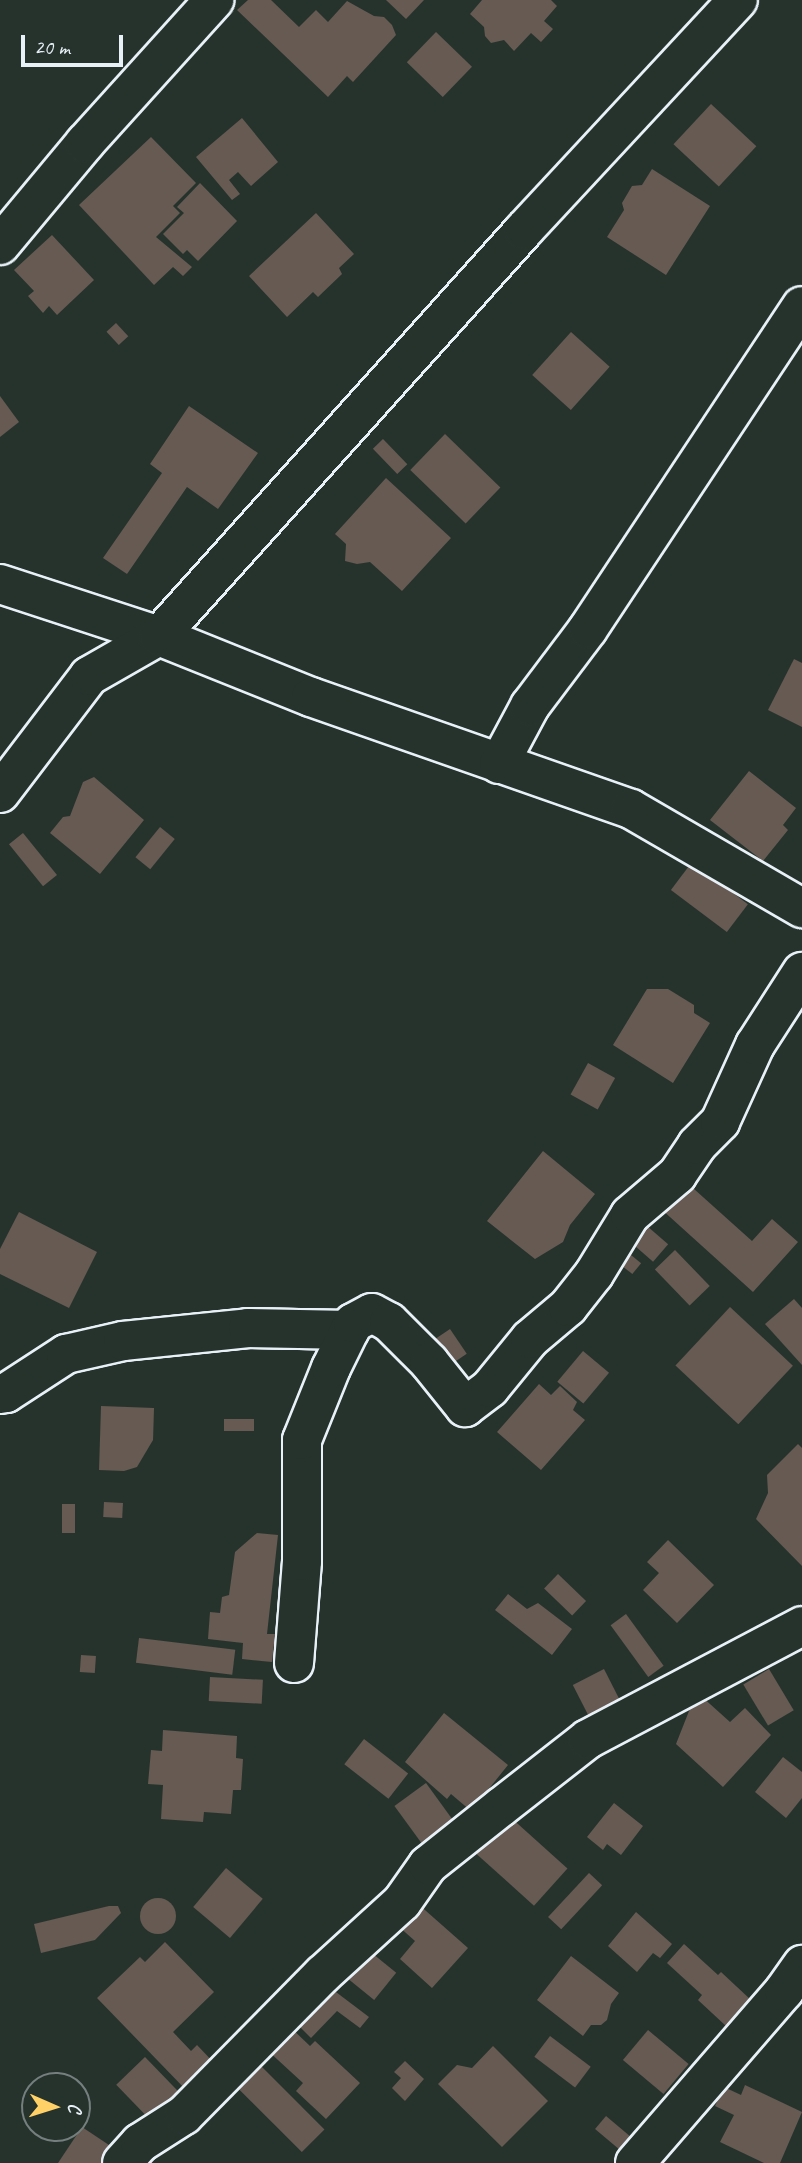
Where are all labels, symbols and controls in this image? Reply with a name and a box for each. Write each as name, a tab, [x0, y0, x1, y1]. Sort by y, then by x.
scale bar	[24, 21, 126, 65]
text: 20 m	[34, 34, 70, 60]
north arrow	[21, 2072, 91, 2142]
text: С	[63, 2103, 87, 2113]

